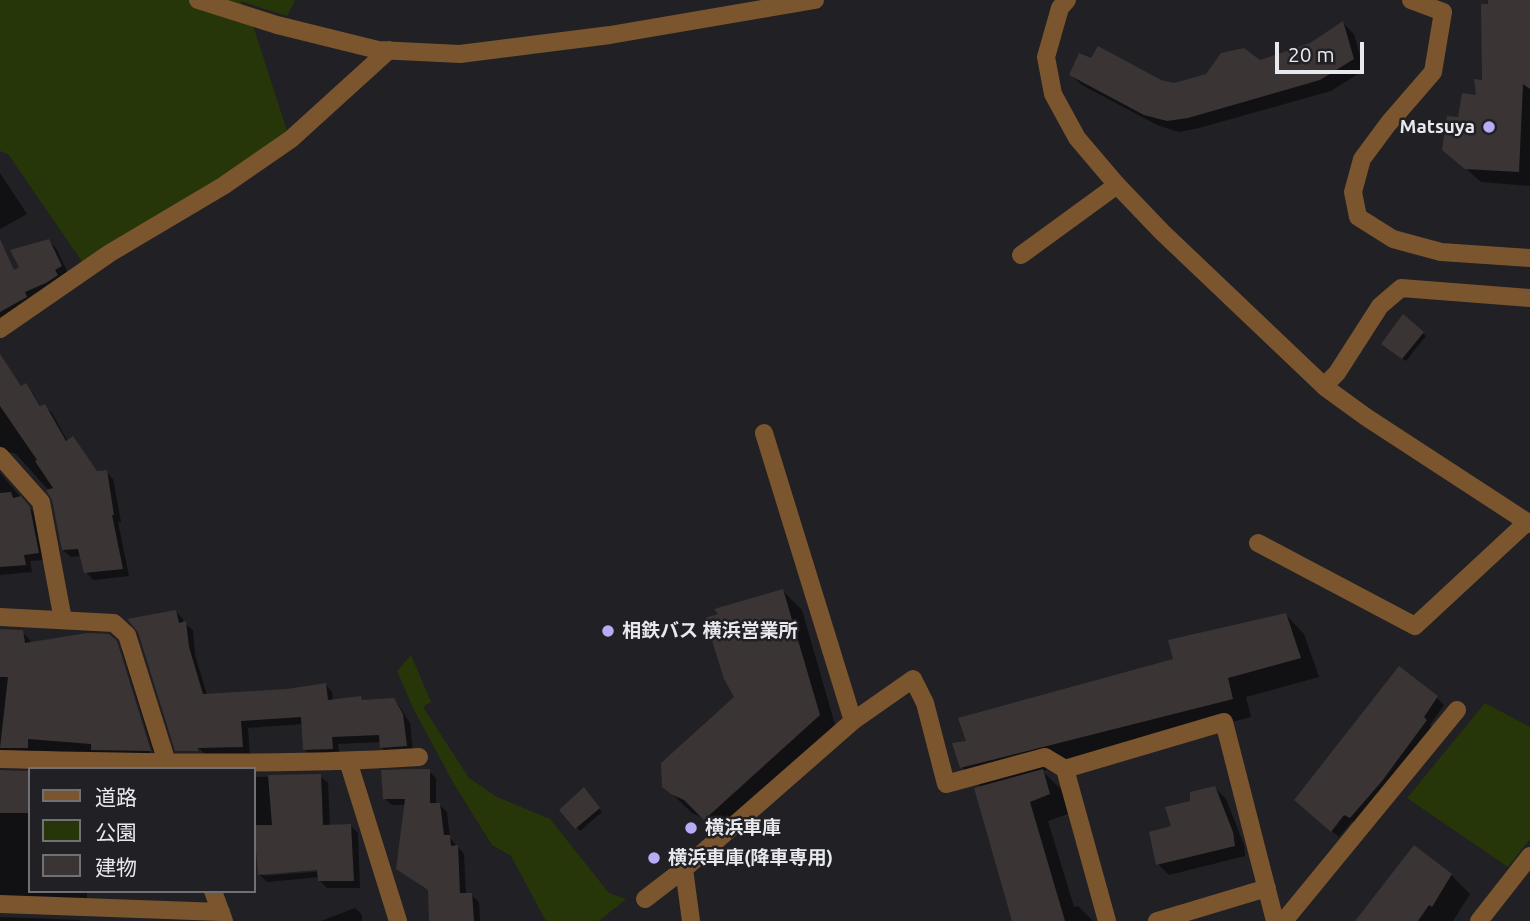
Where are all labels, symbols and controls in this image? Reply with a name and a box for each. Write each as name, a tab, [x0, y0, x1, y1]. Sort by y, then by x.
scale bar	[1278, 28, 1367, 72]
text: 20 m	[1288, 42, 1335, 66]
place label: Matsuya	[1399, 116, 1475, 138]
marker: Matsuya	[1481, 119, 1497, 135]
place label: 相鉄バス 横浜営業所	[622, 620, 798, 642]
marker: 相鉄バス 横浜営業所	[600, 623, 616, 639]
legend	[28, 767, 256, 893]
text: 道路	[95, 785, 137, 809]
place label: 横浜車庫	[705, 817, 781, 839]
text: 公園	[95, 820, 137, 844]
marker: 横浜車庫	[683, 820, 699, 836]
place label: 横浜車庫(降車専用)	[668, 847, 833, 869]
marker: 横浜車庫(降車専用)	[646, 850, 662, 866]
text: 建物	[95, 855, 137, 879]

